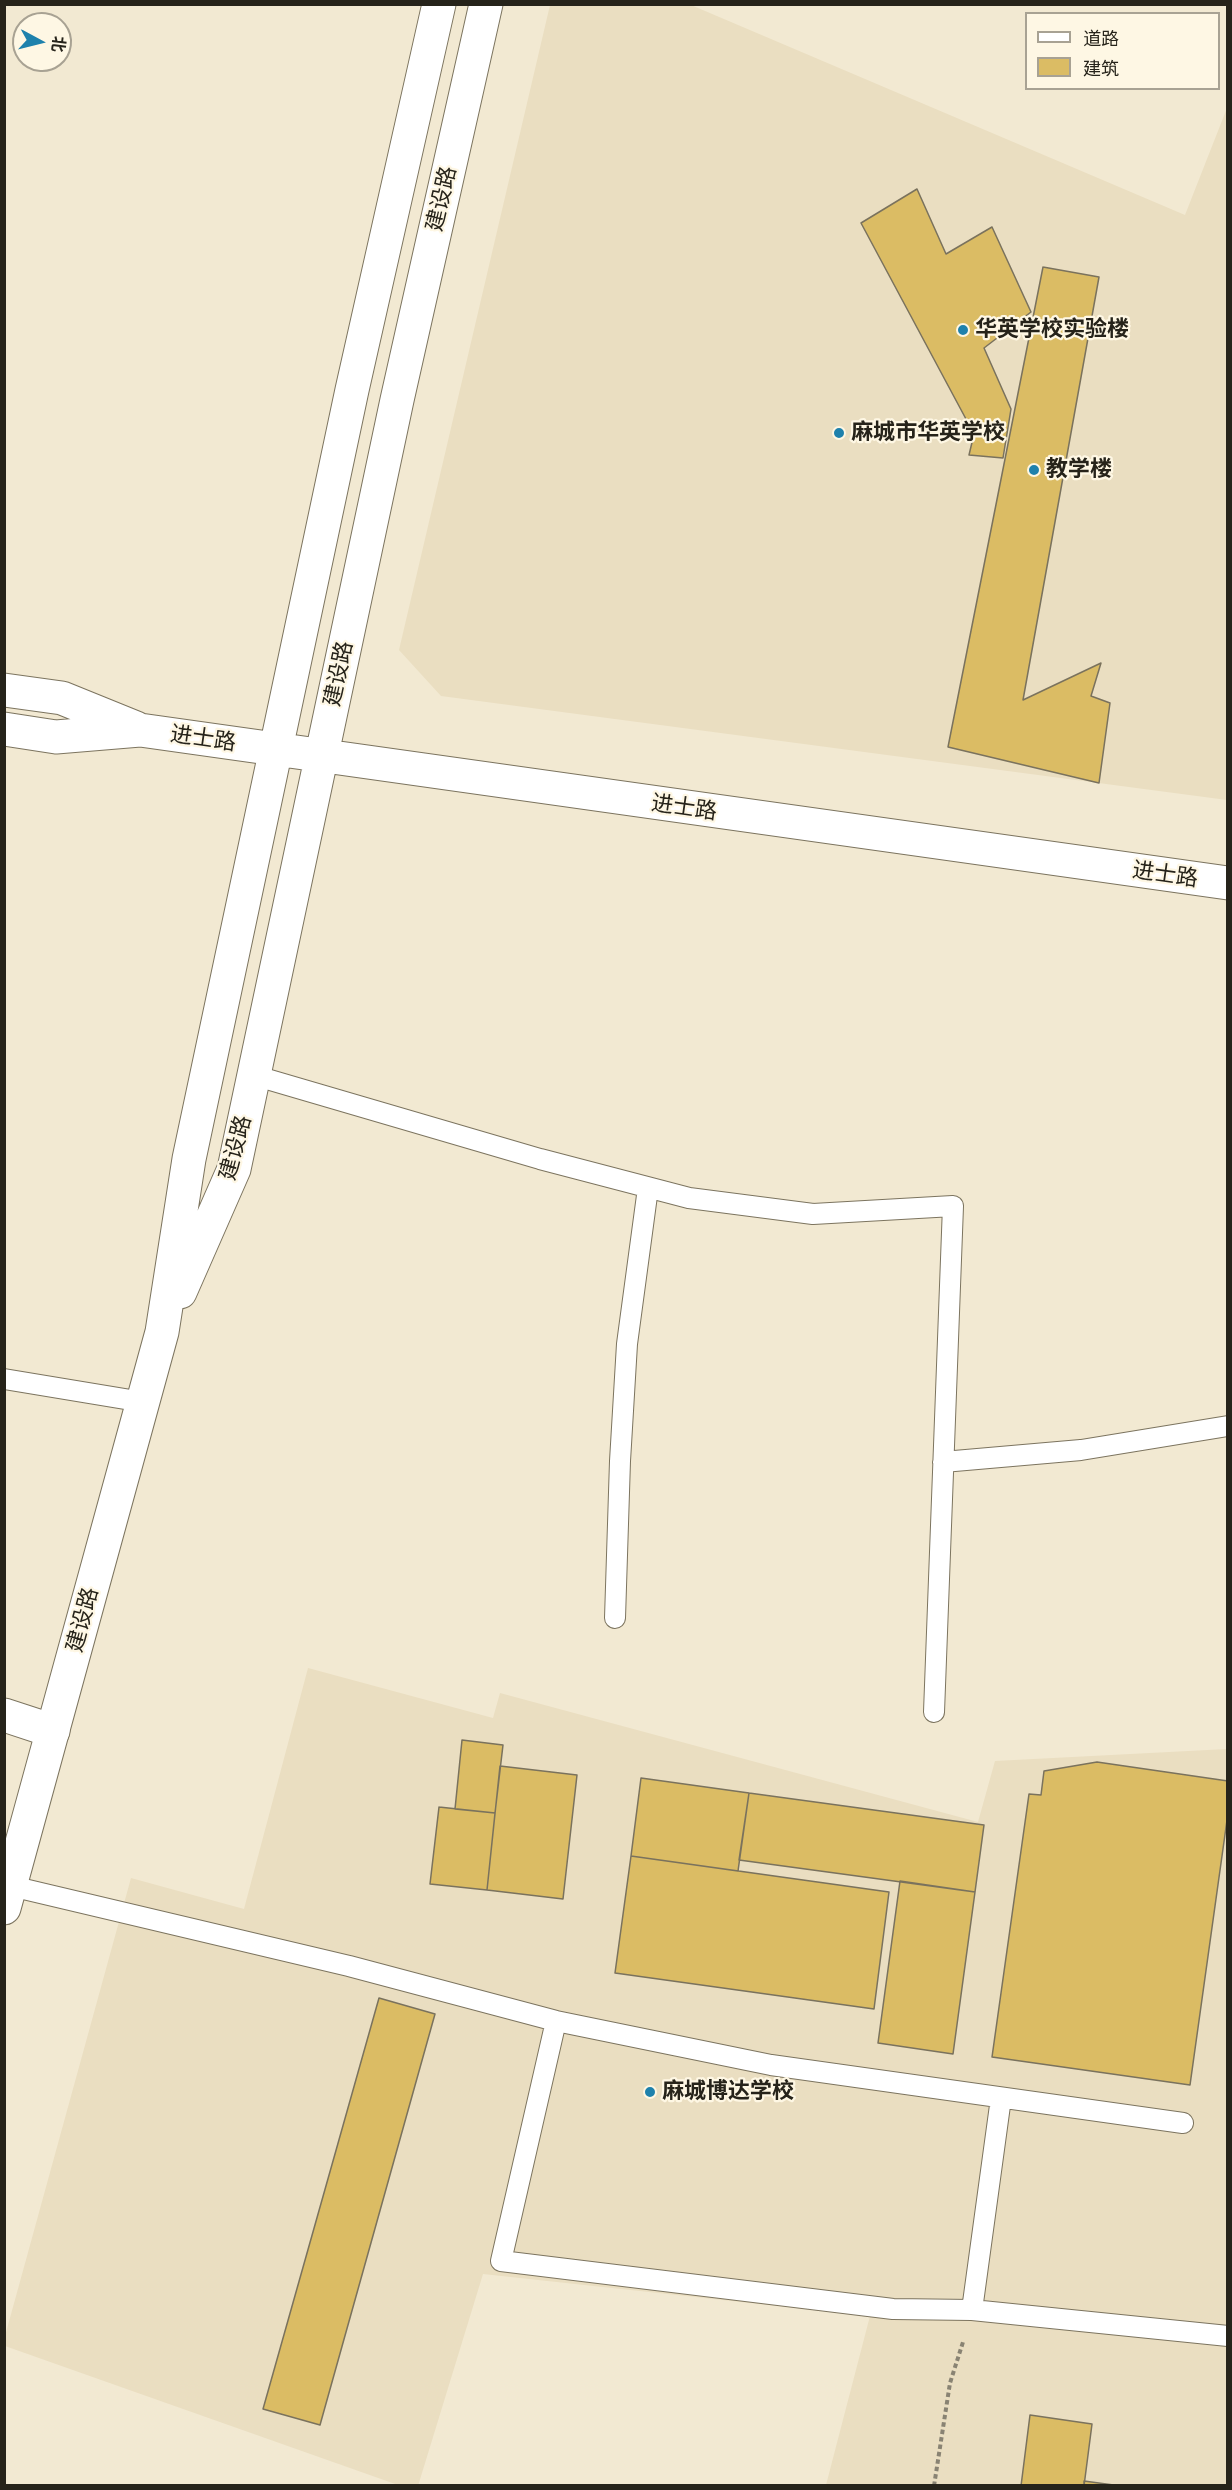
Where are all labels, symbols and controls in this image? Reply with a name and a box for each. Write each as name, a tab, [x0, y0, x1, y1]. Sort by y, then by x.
north arrow	[12, 12, 72, 72]
legend	[1025, 12, 1220, 90]
text: 道路	[1083, 28, 1119, 50]
text: 北	[48, 35, 69, 53]
text: 建筑	[1083, 58, 1119, 80]
street label: 建设路	[422, 164, 462, 234]
place label: 华英学校实验楼	[975, 317, 1129, 343]
marker: 华英学校实验楼	[956, 323, 970, 337]
place label: 麻城市华英学校	[851, 420, 1005, 446]
marker: 麻城市华英学校	[832, 426, 846, 440]
place label: 教学楼	[1046, 457, 1112, 483]
marker: 教学楼	[1027, 463, 1041, 477]
street label: 建设路	[319, 639, 359, 709]
street label: 进士路	[168, 721, 238, 757]
street label: 进士路	[649, 790, 719, 826]
street label: 进士路	[1130, 857, 1200, 893]
street label: 建设路	[215, 1113, 257, 1183]
street label: 建设路	[62, 1585, 104, 1655]
place label: 麻城博达学校	[662, 2079, 794, 2105]
marker: 麻城博达学校	[643, 2085, 657, 2099]

